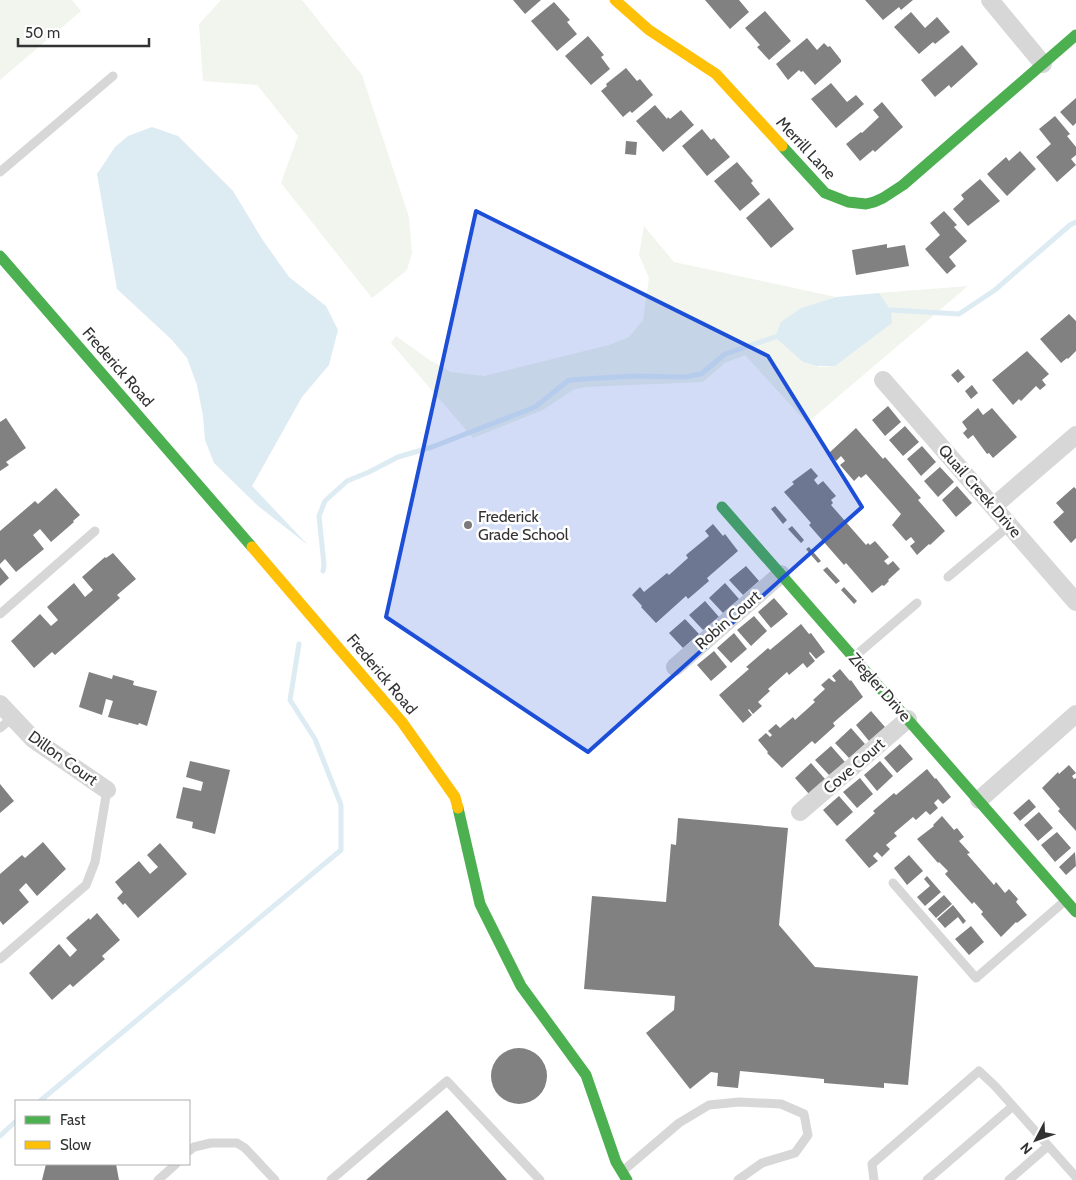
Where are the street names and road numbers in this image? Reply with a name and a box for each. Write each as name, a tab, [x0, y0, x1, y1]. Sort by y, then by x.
street label: Merrill Lane	[772, 113, 840, 183]
street label: Frederick Road	[78, 323, 158, 411]
street label: Quail Creek Drive	[935, 441, 1025, 541]
street label: Robin Court	[691, 586, 765, 653]
street label: Frederick Road	[343, 630, 421, 718]
street label: Ziegler Drive	[845, 649, 915, 725]
street label: Dillon Court	[25, 727, 102, 790]
street label: Cove Court	[819, 734, 889, 798]

